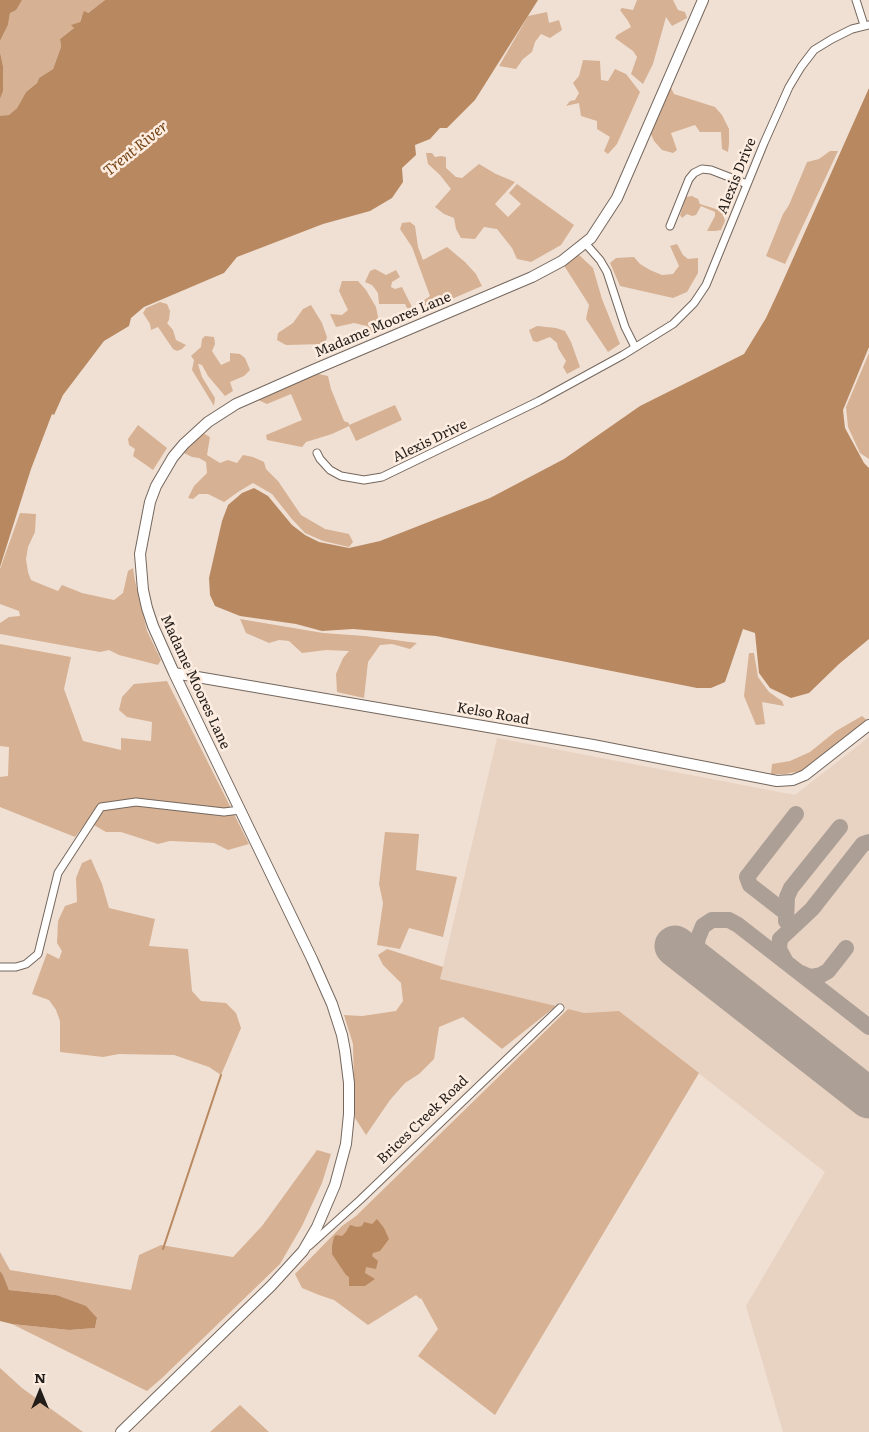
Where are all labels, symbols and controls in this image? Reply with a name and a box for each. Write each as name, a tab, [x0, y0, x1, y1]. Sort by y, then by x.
water label: Trent River	[100, 118, 172, 180]
street label: Alexis Drive	[714, 135, 760, 217]
street label: Madame Moores Lane	[312, 289, 454, 361]
street label: Alexis Drive	[390, 416, 470, 466]
street label: Madame Moores Lane	[156, 612, 234, 752]
street label: Kelso Road	[455, 699, 531, 729]
street label: Brices Creek Road	[374, 1072, 472, 1168]
north arrow	[15, 1367, 65, 1417]
text: N	[34, 1367, 46, 1387]

